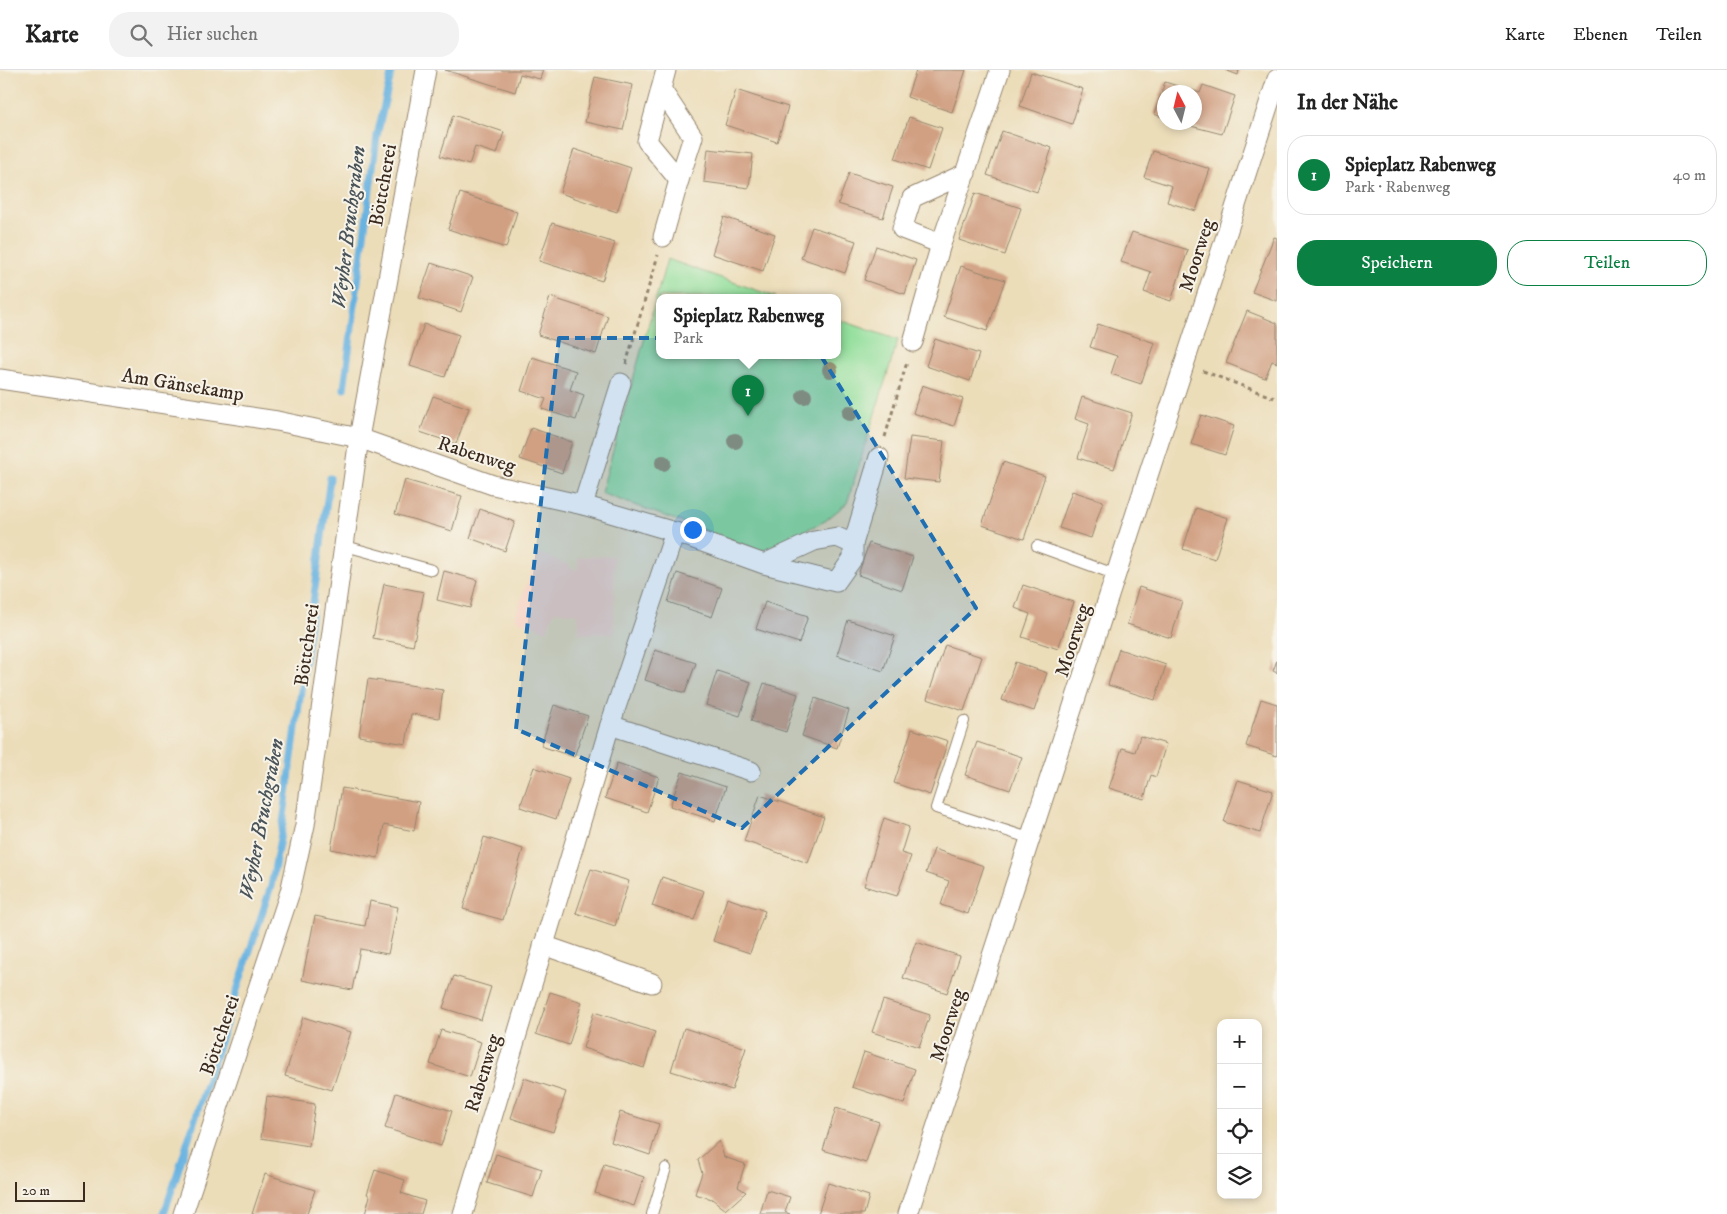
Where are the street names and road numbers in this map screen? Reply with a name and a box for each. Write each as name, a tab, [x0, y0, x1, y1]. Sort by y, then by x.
street label: Böttcherei	[364, 142, 403, 228]
street label: Moorweg	[1174, 215, 1221, 295]
street label: Am Gänsekamp	[120, 363, 246, 407]
street label: Rabenweg	[434, 431, 519, 480]
street label: Moorweg	[1050, 600, 1097, 680]
street label: Böttcherei	[289, 602, 326, 688]
street label: Moorweg	[925, 985, 972, 1065]
street label: Böttcherei	[195, 992, 246, 1079]
street label: Rabenweg	[460, 1031, 507, 1116]

